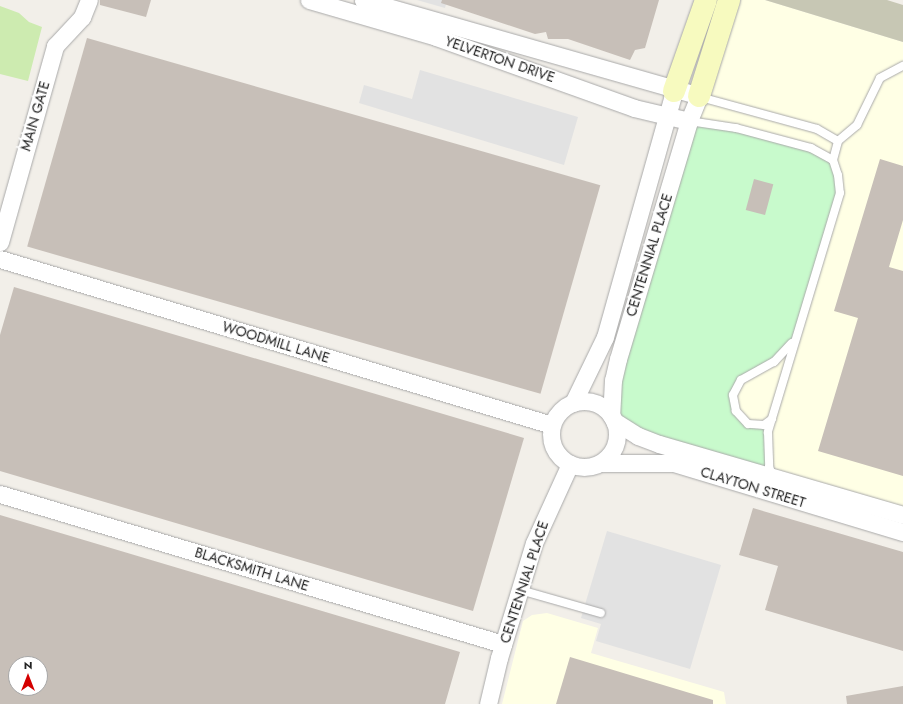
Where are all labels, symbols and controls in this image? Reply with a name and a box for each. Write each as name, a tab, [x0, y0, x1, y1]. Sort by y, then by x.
street label: YELVERTON DRIVE	[443, 32, 557, 86]
street label: MAIN GATE	[17, 79, 53, 153]
street label: CENTENNIAL PLACE	[622, 191, 676, 319]
street label: WOODMILL LANE	[220, 318, 332, 366]
street label: CLAYTON STREET	[699, 463, 807, 511]
street label: CENTENNIAL PLACE	[496, 519, 552, 645]
street label: BLACKSMITH LANE	[193, 544, 311, 594]
north arrow	[8, 656, 48, 696]
text: N	[24, 657, 32, 673]

